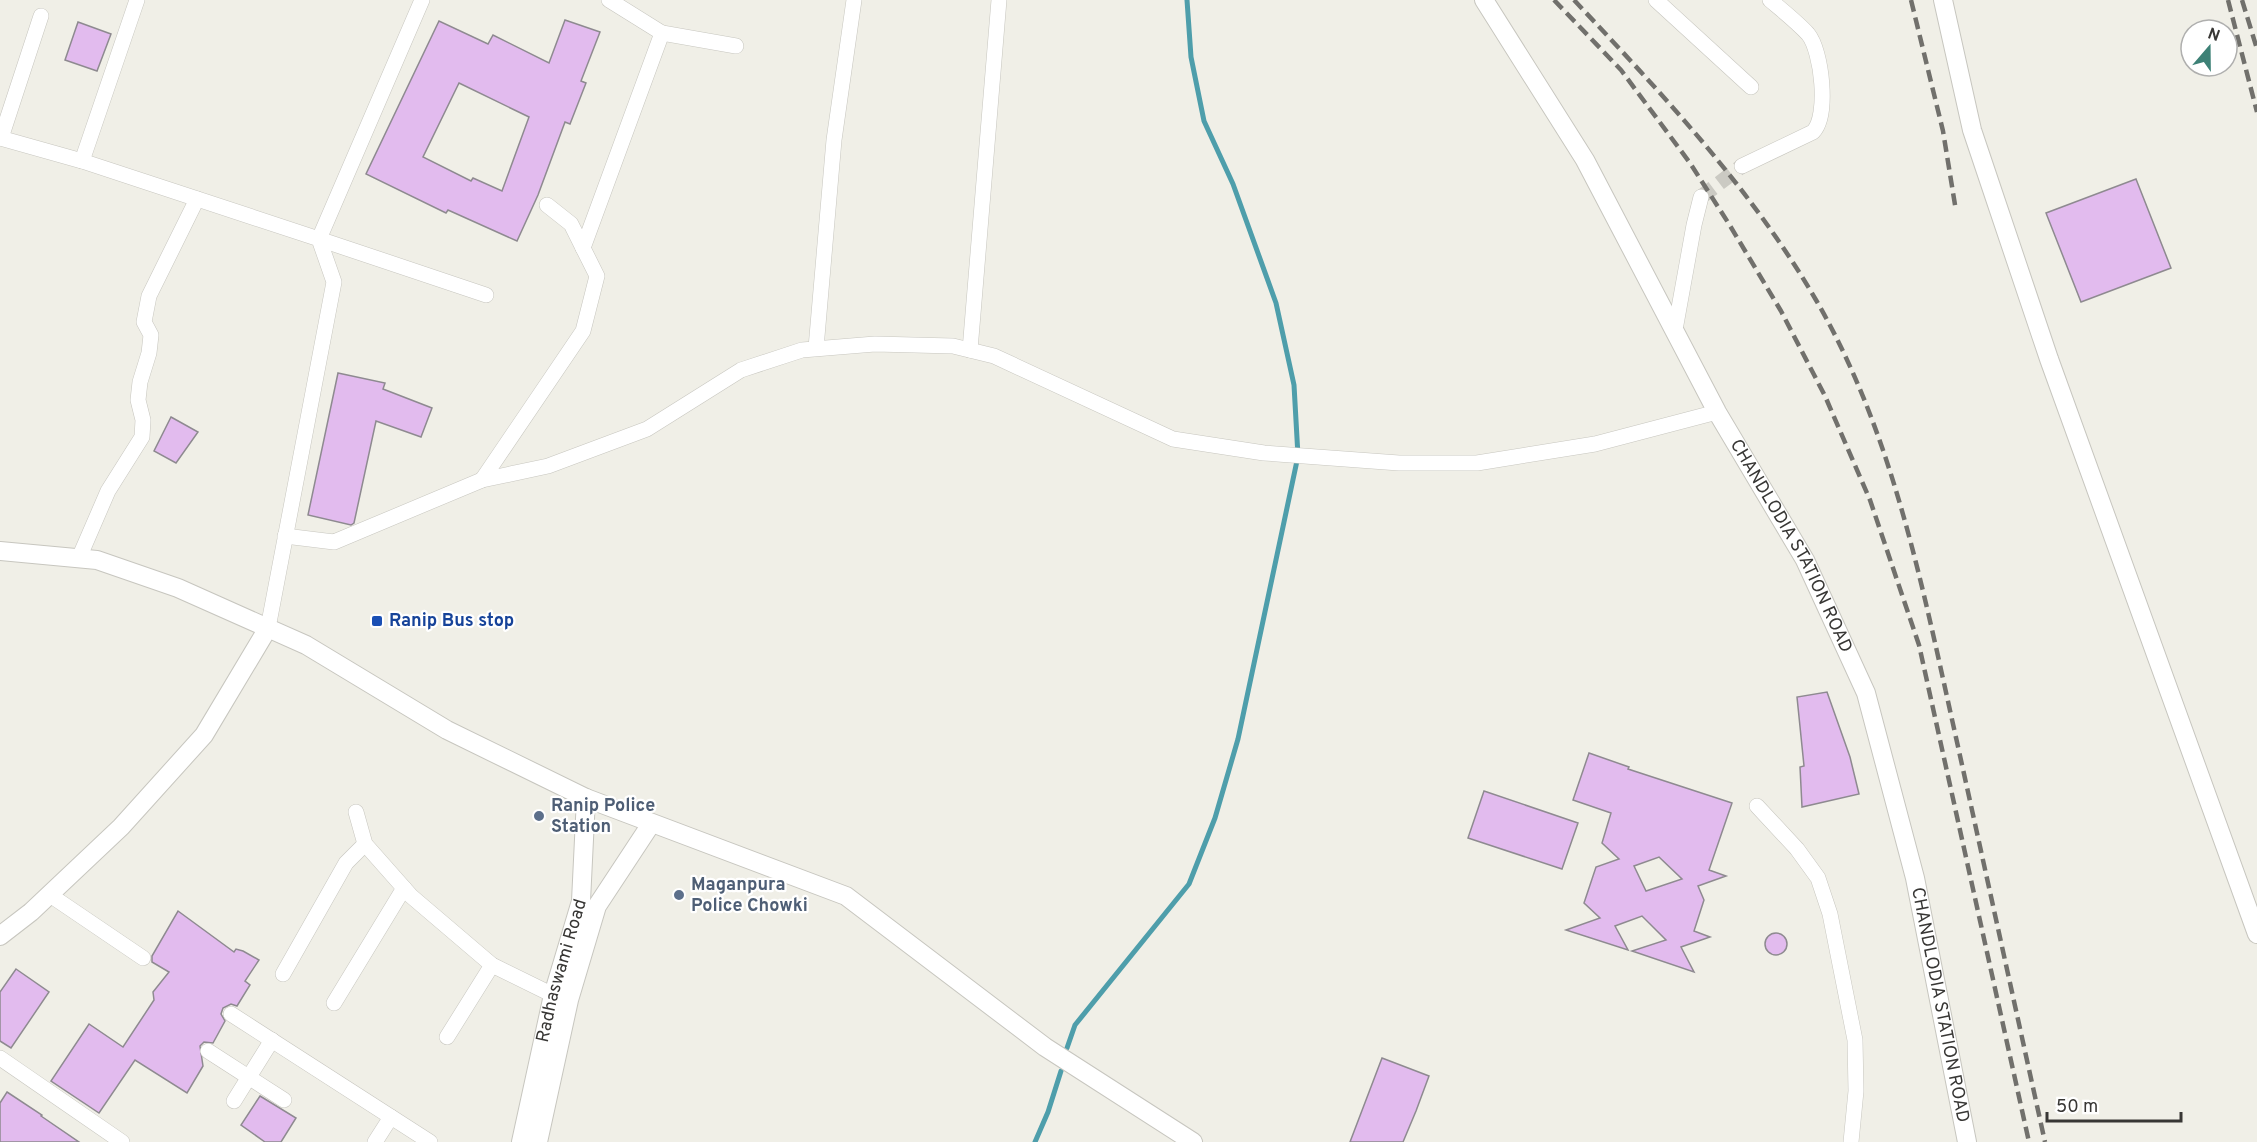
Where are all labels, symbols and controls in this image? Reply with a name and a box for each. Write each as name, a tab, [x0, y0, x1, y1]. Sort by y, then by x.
north arrow	[2179, 18, 2239, 78]
text: N	[2205, 24, 2222, 47]
street label: CHANDLODIA STATION ROAD	[1724, 435, 1857, 656]
place label: Ranip Bus stop	[389, 610, 514, 633]
marker: Ranip Bus stop	[370, 614, 384, 628]
place label: Ranip Police Station	[551, 795, 655, 839]
marker: Ranip Police Station	[532, 809, 546, 823]
place label: Maganpura Police Chowki	[691, 874, 808, 918]
street label: CHANDLODIA STATION ROAD	[1906, 885, 1974, 1125]
marker: Maganpura Police Chowki	[672, 888, 686, 902]
street label: Radhaswami Road	[531, 896, 592, 1045]
scale bar	[2047, 1085, 2180, 1123]
text: 50 m	[2056, 1096, 2098, 1119]

